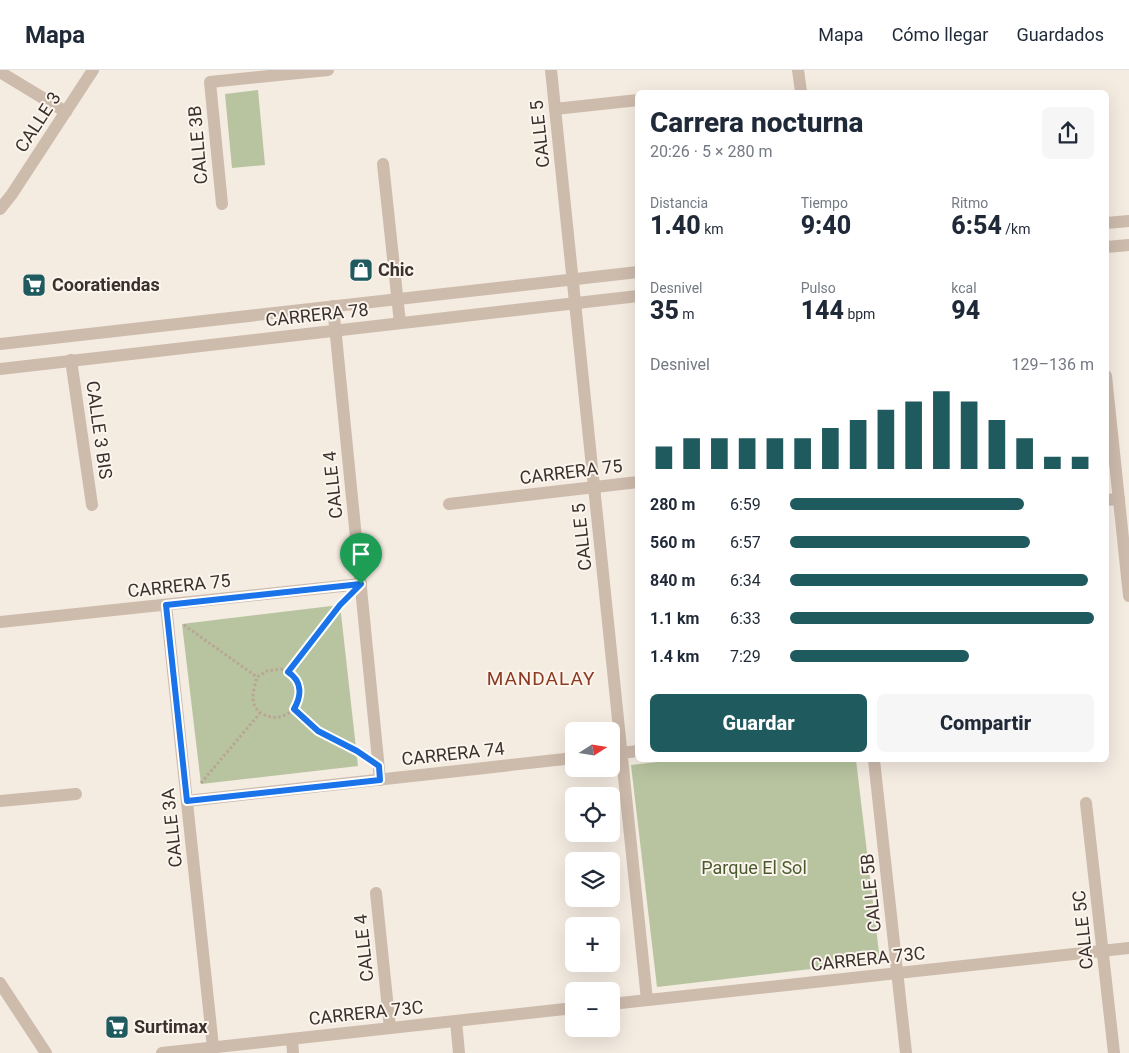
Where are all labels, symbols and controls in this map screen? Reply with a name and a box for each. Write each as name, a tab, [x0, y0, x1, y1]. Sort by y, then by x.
text: Mapa	[25, 21, 85, 49]
text: Mapa	[818, 24, 864, 45]
text: Cómo llegar	[892, 24, 988, 45]
text: Guardados	[1016, 24, 1104, 45]
street label: CALLE 3	[10, 88, 65, 156]
street label: CALLE 5	[526, 99, 553, 169]
street label: CALLE 3B	[184, 105, 211, 185]
text: Carrera nocturna	[650, 106, 864, 139]
button: share	[1042, 107, 1094, 159]
text: 20:26 · 5 × 280 m	[650, 142, 772, 161]
text: Distancia	[650, 195, 708, 211]
text: Tiempo	[801, 195, 848, 211]
text: Ritmo	[951, 195, 988, 211]
text: 1.40	[650, 211, 701, 240]
text: 9:40	[801, 211, 851, 240]
text: 6:54	[951, 211, 1002, 240]
text: km	[701, 221, 724, 237]
text: /km	[1002, 221, 1030, 237]
shop icon: Chic	[348, 257, 374, 283]
place label: Chic	[378, 259, 414, 280]
supermarket icon: Cooratiendas	[21, 272, 47, 298]
place label: Cooratiendas	[52, 274, 160, 295]
text: Desnivel	[650, 280, 703, 296]
text: Pulso	[801, 280, 836, 296]
text: kcal	[951, 280, 977, 296]
text: 35	[650, 296, 679, 325]
text: 144	[801, 296, 844, 325]
text: 94	[951, 296, 980, 325]
street label: CARRERA 78	[264, 299, 369, 330]
text: m	[679, 306, 695, 322]
text: bpm	[844, 306, 875, 322]
text: Desnivel	[650, 355, 710, 374]
text: 129–136 m	[1012, 355, 1094, 374]
street label: CALLE 3 BIS	[82, 379, 117, 481]
street label: CALLE 4	[319, 450, 346, 520]
street label: CARRERA 75	[518, 455, 624, 488]
text: 280 m	[650, 495, 695, 514]
text: 6:59	[730, 495, 761, 514]
street label: CALLE 5	[568, 502, 595, 572]
pin	[340, 533, 382, 584]
text: 560 m	[650, 533, 695, 552]
text: 6:57	[730, 533, 761, 552]
icon: arrive	[347, 540, 375, 568]
street label: CARRERA 75	[126, 570, 231, 601]
text: 840 m	[650, 571, 695, 590]
text: 6:34	[730, 571, 761, 590]
text: 1.1 km	[650, 609, 699, 628]
text: 6:33	[730, 609, 761, 628]
text: 1.4 km	[650, 647, 699, 666]
text: 7:29	[730, 647, 761, 666]
district label: MANDALAY	[487, 667, 595, 690]
button: Guardar	[650, 694, 867, 752]
button: Compartir	[877, 694, 1094, 752]
north arrow	[565, 722, 620, 778]
map controls	[565, 722, 620, 1037]
street label: CARRERA 74	[400, 738, 505, 769]
street label: CALLE 3A	[157, 787, 186, 869]
button: locate	[565, 787, 620, 842]
button: layers	[565, 852, 620, 907]
street label: CALLE 5B	[856, 853, 885, 933]
park label: Parque El Sol	[701, 857, 807, 878]
street label: CALLE 5C	[1068, 889, 1097, 971]
street label: CALLE 4	[350, 913, 377, 983]
button: +	[565, 917, 620, 972]
street label: CARRERA 73C	[810, 942, 926, 975]
button: −	[565, 982, 620, 1037]
street label: CARRERA 73C	[308, 996, 424, 1029]
supermarket icon: Surtimax	[104, 1014, 130, 1040]
place label: Surtimax	[134, 1016, 208, 1037]

